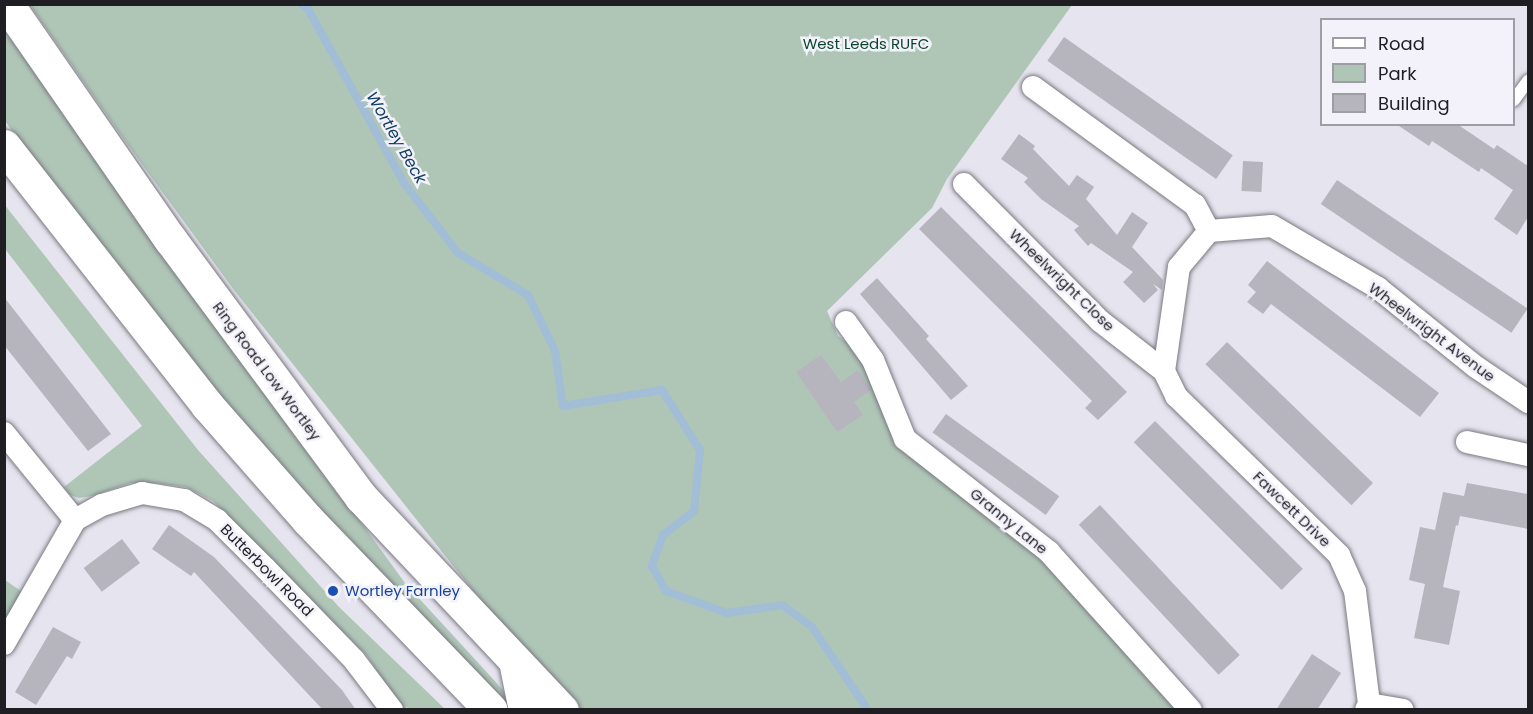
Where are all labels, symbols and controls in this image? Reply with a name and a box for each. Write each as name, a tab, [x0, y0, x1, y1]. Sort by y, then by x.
legend	[1320, 18, 1515, 126]
text: Road	[1378, 31, 1425, 56]
park label: West Leeds RUFC	[803, 35, 929, 53]
text: Park	[1378, 61, 1417, 86]
water label: Wortley Beck	[362, 89, 430, 187]
text: Building	[1378, 91, 1450, 116]
street label: Wheelwright Close	[1006, 225, 1118, 335]
street label: Wheelwright Avenue	[1365, 279, 1499, 385]
street label: Ring Road Low Wortley	[209, 298, 325, 444]
street label: Fawcett Drive	[1249, 467, 1335, 551]
street label: Granny Lane	[967, 484, 1051, 558]
street label: Butterbowl Road	[217, 520, 317, 620]
place label: Wortley Farnley	[345, 582, 460, 600]
marker: Wortley Farnley	[326, 584, 340, 598]

